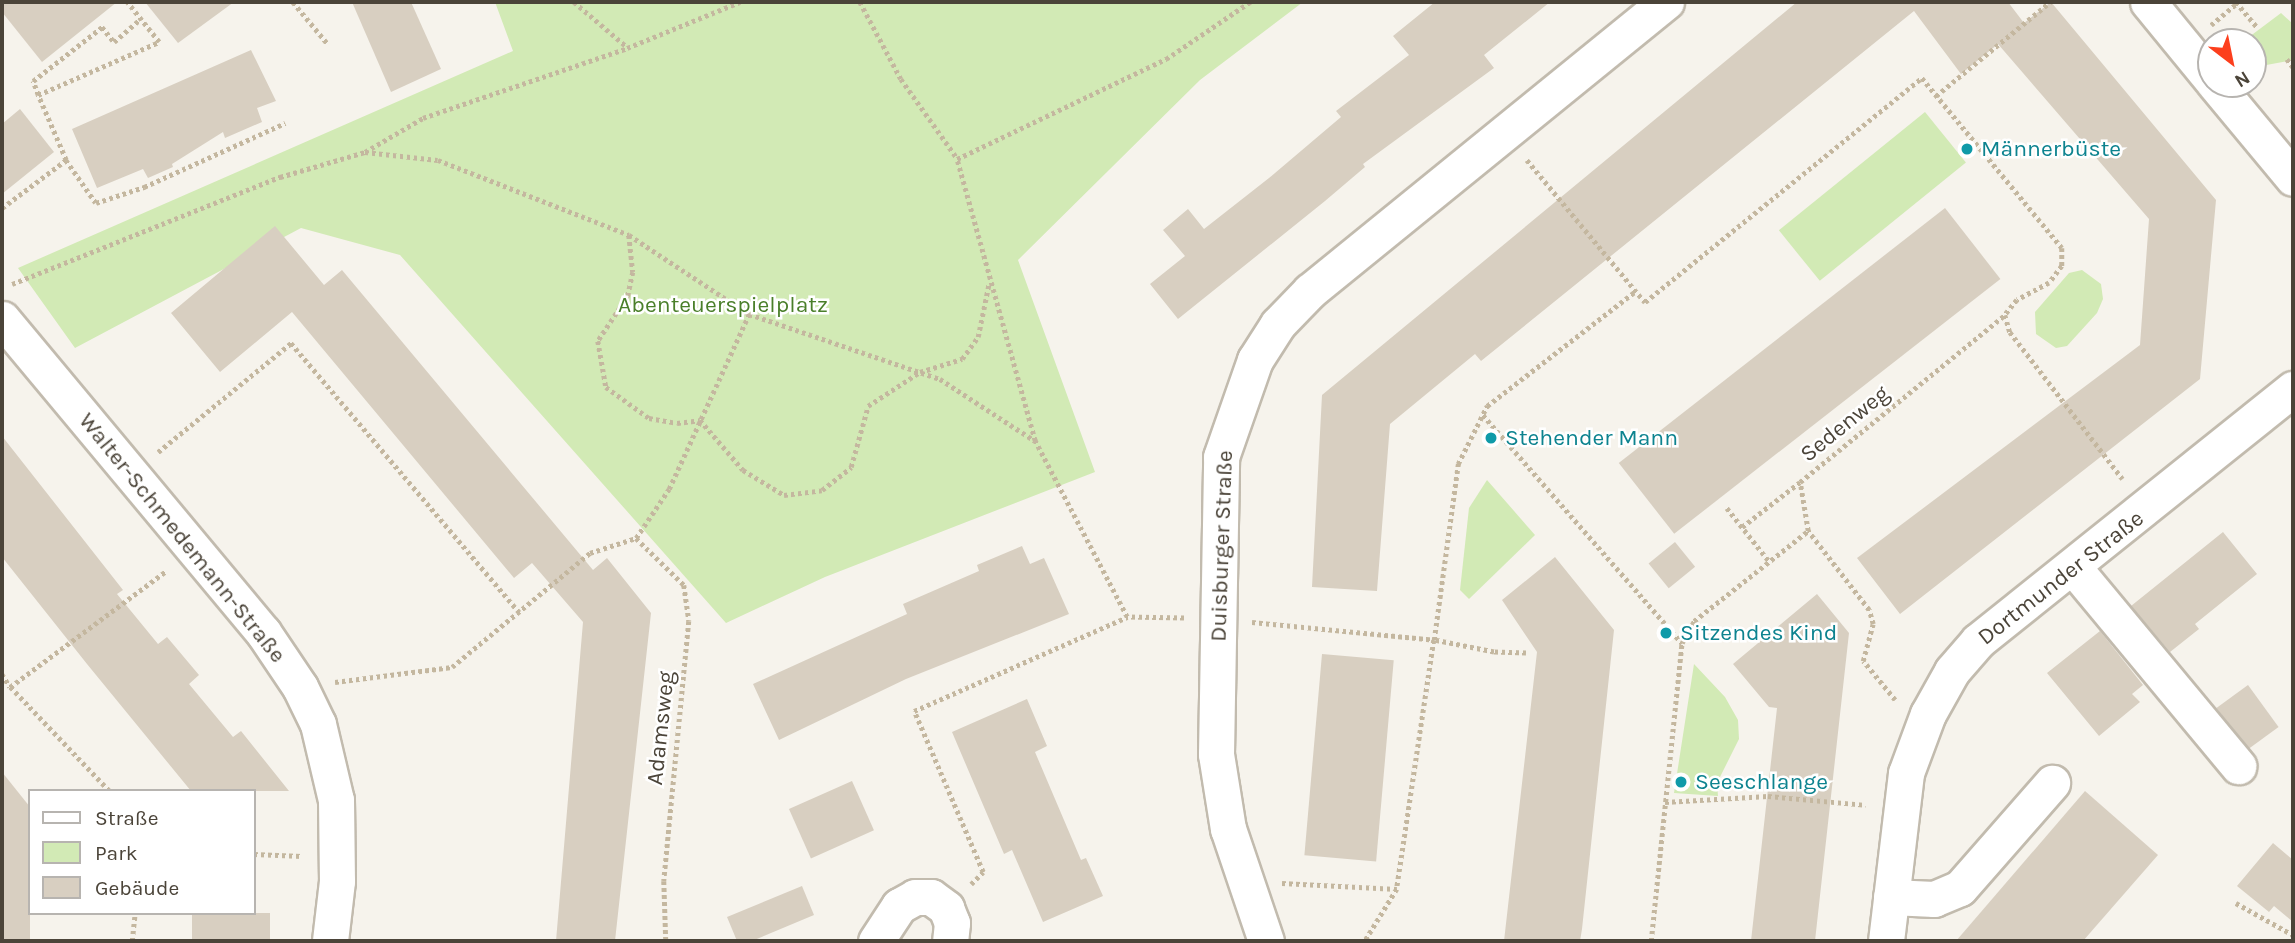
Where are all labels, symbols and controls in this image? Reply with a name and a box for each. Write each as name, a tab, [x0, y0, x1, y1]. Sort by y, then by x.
north arrow	[2197, 28, 2267, 98]
text: N	[2230, 66, 2254, 92]
place label: Männerbüste	[1981, 135, 2121, 163]
marker: Männerbüste	[1959, 141, 1975, 157]
park label: Abenteuerspielplatz	[618, 291, 828, 319]
street label: Sedenweg	[1795, 380, 1895, 468]
street label: Walter-Schmedemann-Straße	[73, 407, 291, 669]
place label: Stehender Mann	[1505, 424, 1678, 452]
marker: Stehender Mann	[1483, 430, 1499, 446]
street label: Duisburger Straße	[1205, 450, 1239, 642]
street label: Dortmunder Straße	[1973, 505, 2149, 651]
place label: Sitzendes Kind	[1680, 619, 1837, 647]
marker: Sitzendes Kind	[1658, 625, 1674, 641]
street label: Adamsweg	[641, 670, 681, 786]
place label: Seeschlange	[1695, 768, 1828, 796]
marker: Seeschlange	[1673, 774, 1689, 790]
legend	[28, 789, 256, 915]
text: Straße	[95, 806, 158, 830]
text: Park	[95, 841, 138, 865]
text: Gebäude	[95, 876, 179, 900]

